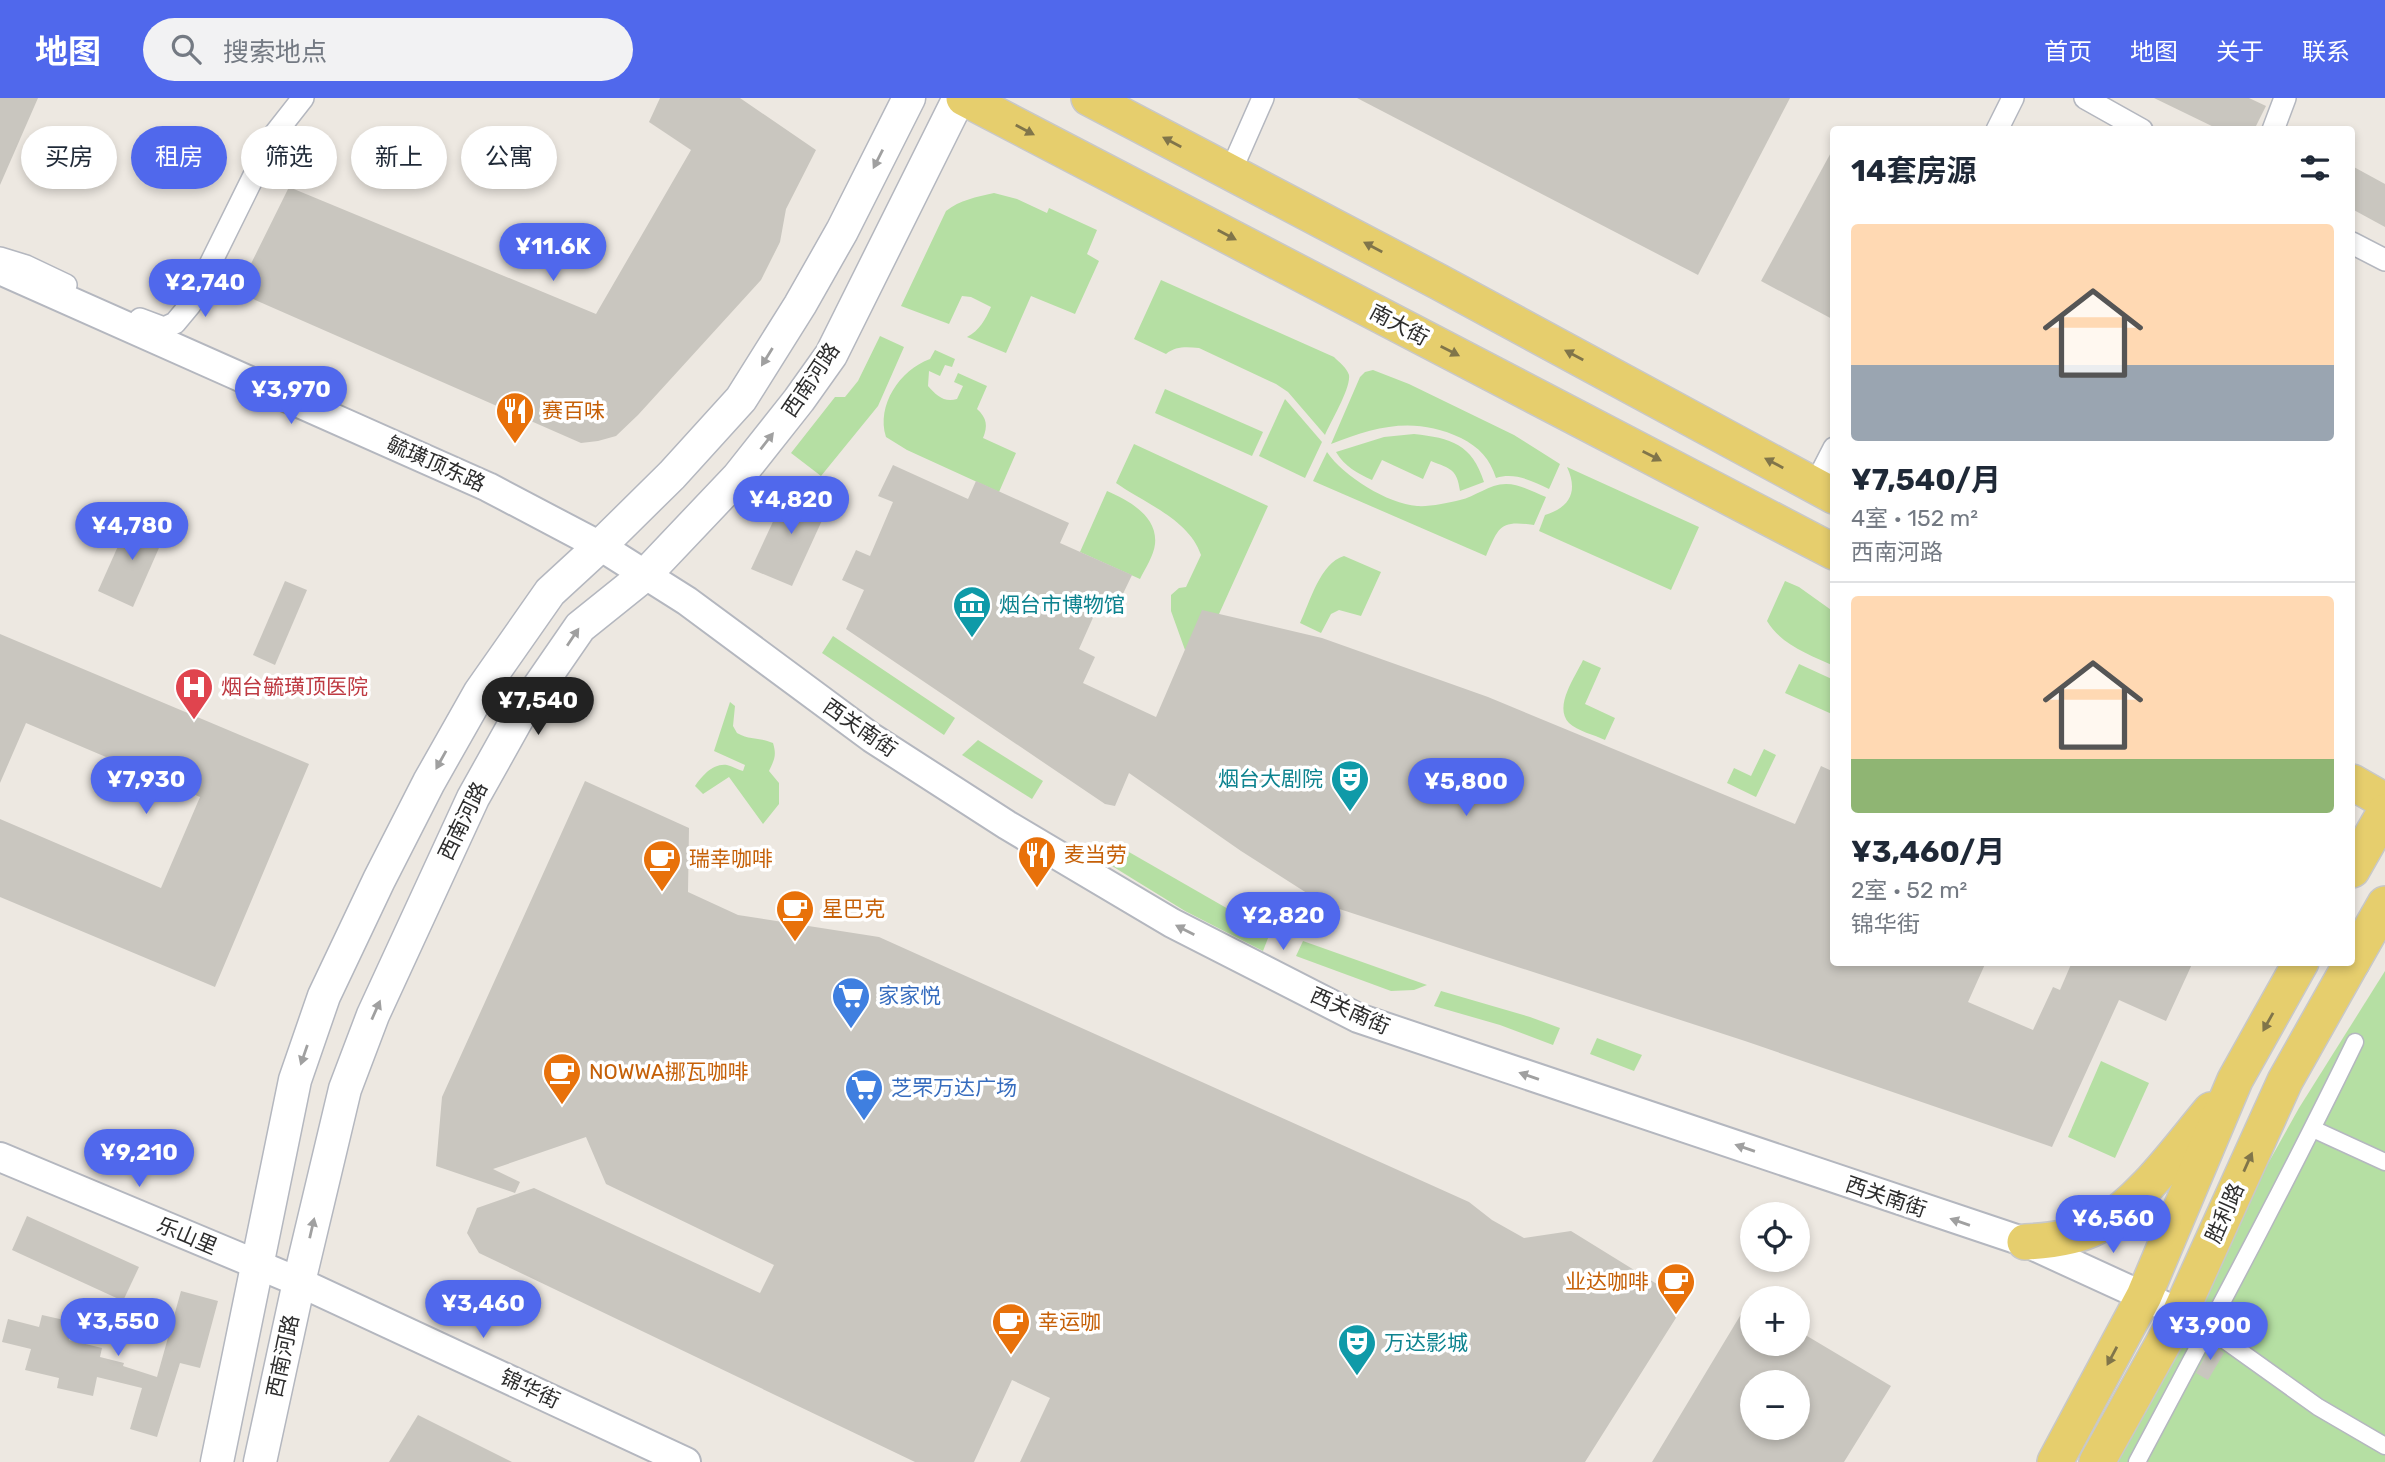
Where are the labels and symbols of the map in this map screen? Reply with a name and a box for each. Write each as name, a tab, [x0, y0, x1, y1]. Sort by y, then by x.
one-way arrow	[1015, 124, 1035, 135]
one-way arrow	[1162, 136, 1182, 148]
one-way arrow	[873, 149, 884, 169]
pin: ¥11.6K	[496, 223, 610, 283]
one-way arrow	[1217, 229, 1236, 241]
one-way arrow	[1363, 242, 1383, 253]
pin: ¥2,740	[148, 260, 262, 319]
street label: 南大街	[1366, 299, 1433, 350]
street label: 西南河路	[777, 338, 844, 422]
one-way arrow	[1440, 346, 1460, 357]
one-way arrow	[761, 348, 774, 367]
one-way arrow	[1564, 349, 1584, 361]
pin: ¥3,970	[234, 366, 348, 426]
restaurant icon: 赛百味	[494, 390, 536, 445]
place label: 赛百味	[542, 398, 605, 423]
street label: 毓璜顶东路	[383, 431, 489, 496]
one-way arrow	[759, 432, 774, 450]
one-way arrow	[1642, 451, 1662, 462]
one-way arrow	[1764, 457, 1784, 469]
pin: ¥4,820	[734, 476, 848, 536]
pin: ¥4,780	[75, 503, 189, 562]
museum icon: 烟台市博物馆	[951, 584, 993, 639]
place label: 烟台市博物馆	[999, 592, 1125, 617]
one-way arrow	[566, 627, 579, 646]
hospital icon: 烟台毓璜顶医院	[173, 666, 215, 721]
place label: 烟台毓璜顶医院	[221, 674, 368, 699]
pin: ¥7,540	[481, 678, 595, 737]
street label: 西关南街	[819, 693, 902, 762]
one-way arrow	[435, 750, 447, 770]
pin: ¥7,930	[89, 756, 203, 816]
theatre icon: 烟台大剧院	[1329, 758, 1371, 813]
pin: ¥5,800	[1409, 758, 1523, 818]
place label: 烟台大剧院	[1218, 766, 1323, 791]
street label: 西南河路	[433, 778, 492, 864]
restaurant icon: 麦当劳	[1016, 834, 1058, 889]
cafe icon: 瑞幸咖啡	[641, 838, 683, 893]
place label: 麦当劳	[1064, 842, 1127, 867]
place label: 瑞幸咖啡	[689, 846, 773, 871]
cafe icon: 星巴克	[774, 888, 816, 943]
pin: ¥2,820	[1226, 892, 1340, 952]
place label: 星巴克	[822, 896, 885, 921]
one-way arrow	[1175, 924, 1195, 935]
supermarket icon: 家家悦	[830, 975, 872, 1030]
street label: 西关南街	[1307, 982, 1394, 1039]
place label: 家家悦	[878, 983, 941, 1008]
one-way arrow	[370, 1000, 382, 1020]
one-way arrow	[2262, 1012, 2273, 1032]
one-way arrow	[298, 1044, 309, 1065]
cafe icon: NOWWA挪瓦咖啡	[541, 1051, 583, 1106]
place label: NOWWA挪瓦咖啡	[589, 1059, 749, 1084]
supermarket icon: 芝罘万达广场	[843, 1067, 885, 1122]
one-way arrow	[1519, 1070, 1540, 1080]
place label: 芝罘万达广场	[891, 1075, 1017, 1100]
pin: ¥9,210	[82, 1130, 196, 1189]
one-way arrow	[1734, 1143, 1755, 1153]
one-way arrow	[2242, 1152, 2254, 1172]
street label: 西关南街	[1842, 1171, 1930, 1222]
street label: 胜利路	[2200, 1179, 2249, 1247]
pin: ¥6,560	[2056, 1196, 2170, 1255]
street label: 乐山里	[153, 1212, 221, 1259]
one-way arrow	[1949, 1216, 1970, 1227]
one-way arrow	[307, 1217, 318, 1239]
cafe icon: 业达咖啡	[1655, 1261, 1697, 1316]
place label: 业达咖啡	[1565, 1269, 1649, 1294]
pin: ¥3,460	[426, 1280, 540, 1340]
pin: ¥3,550	[61, 1298, 175, 1358]
cafe icon: 幸运咖	[990, 1301, 1032, 1356]
pin: ¥3,900	[2153, 1302, 2267, 1362]
place label: 幸运咖	[1038, 1309, 1101, 1334]
street label: 西南河路	[262, 1312, 303, 1400]
theatre icon: 万达影城	[1336, 1322, 1378, 1377]
place label: 万达影城	[1384, 1330, 1468, 1355]
one-way arrow	[2106, 1346, 2118, 1366]
street label: 锦华街	[496, 1364, 564, 1413]

